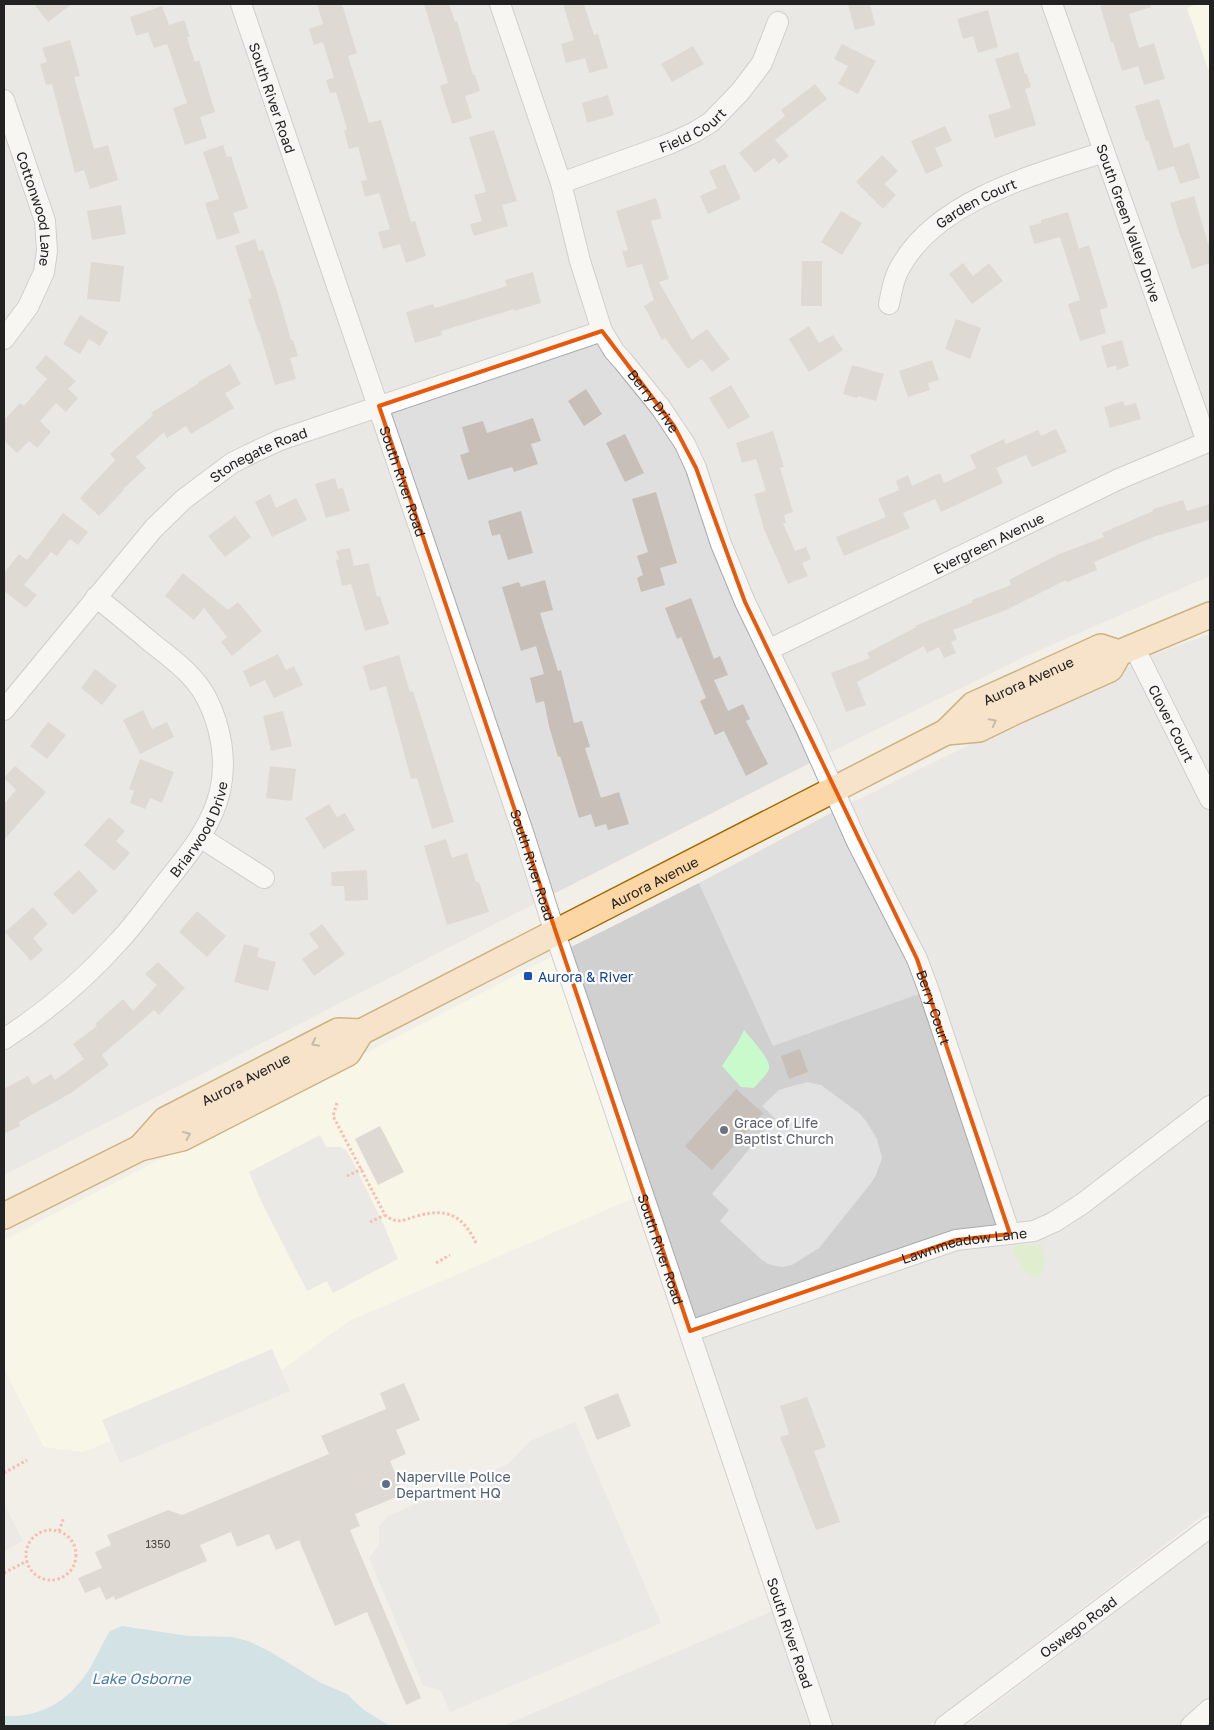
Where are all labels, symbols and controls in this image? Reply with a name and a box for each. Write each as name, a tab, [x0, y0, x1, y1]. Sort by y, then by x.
street label: South River Road	[246, 40, 300, 155]
street label: Field Court	[657, 104, 729, 155]
street label: South Green Valley Drive	[1094, 141, 1165, 304]
street label: Cottonwood Lane	[13, 149, 56, 268]
street label: Garden Court	[932, 174, 1019, 231]
street label: Berry Drive	[625, 366, 683, 436]
street label: Stonegate Road	[206, 423, 309, 486]
street label: South River Road	[377, 424, 430, 539]
street label: Evergreen Avenue	[930, 509, 1046, 577]
street label: Aurora Avenue	[980, 652, 1076, 708]
street label: Clover Court	[1146, 681, 1198, 765]
one-way arrow	[988, 718, 997, 728]
street label: Briarwood Drive	[165, 780, 230, 880]
street label: South River Road	[507, 807, 559, 922]
street label: Aurora Avenue	[606, 852, 701, 912]
street label: Berry Court	[913, 967, 955, 1047]
place label: Aurora & River	[538, 968, 634, 985]
marker: Aurora & River	[522, 970, 534, 982]
one-way arrow	[312, 1037, 321, 1047]
street label: Aurora Avenue	[198, 1049, 293, 1108]
place label: Grace of Life Baptist Church	[734, 1114, 834, 1147]
marker: Grace of Life Baptist Church	[718, 1124, 730, 1136]
one-way arrow	[182, 1131, 191, 1142]
street label: South River Road	[635, 1191, 688, 1307]
street label: Lawnmeadow Lane	[899, 1223, 1028, 1267]
place label: Naperville Police Department HQ	[396, 1468, 511, 1501]
marker: Naperville Police Department HQ	[380, 1478, 392, 1490]
house number: 1350	[146, 1537, 171, 1550]
street label: South River Road	[764, 1575, 817, 1690]
street label: Oswego Road	[1036, 1592, 1120, 1661]
water label: Lake Osborne	[92, 1669, 192, 1687]

